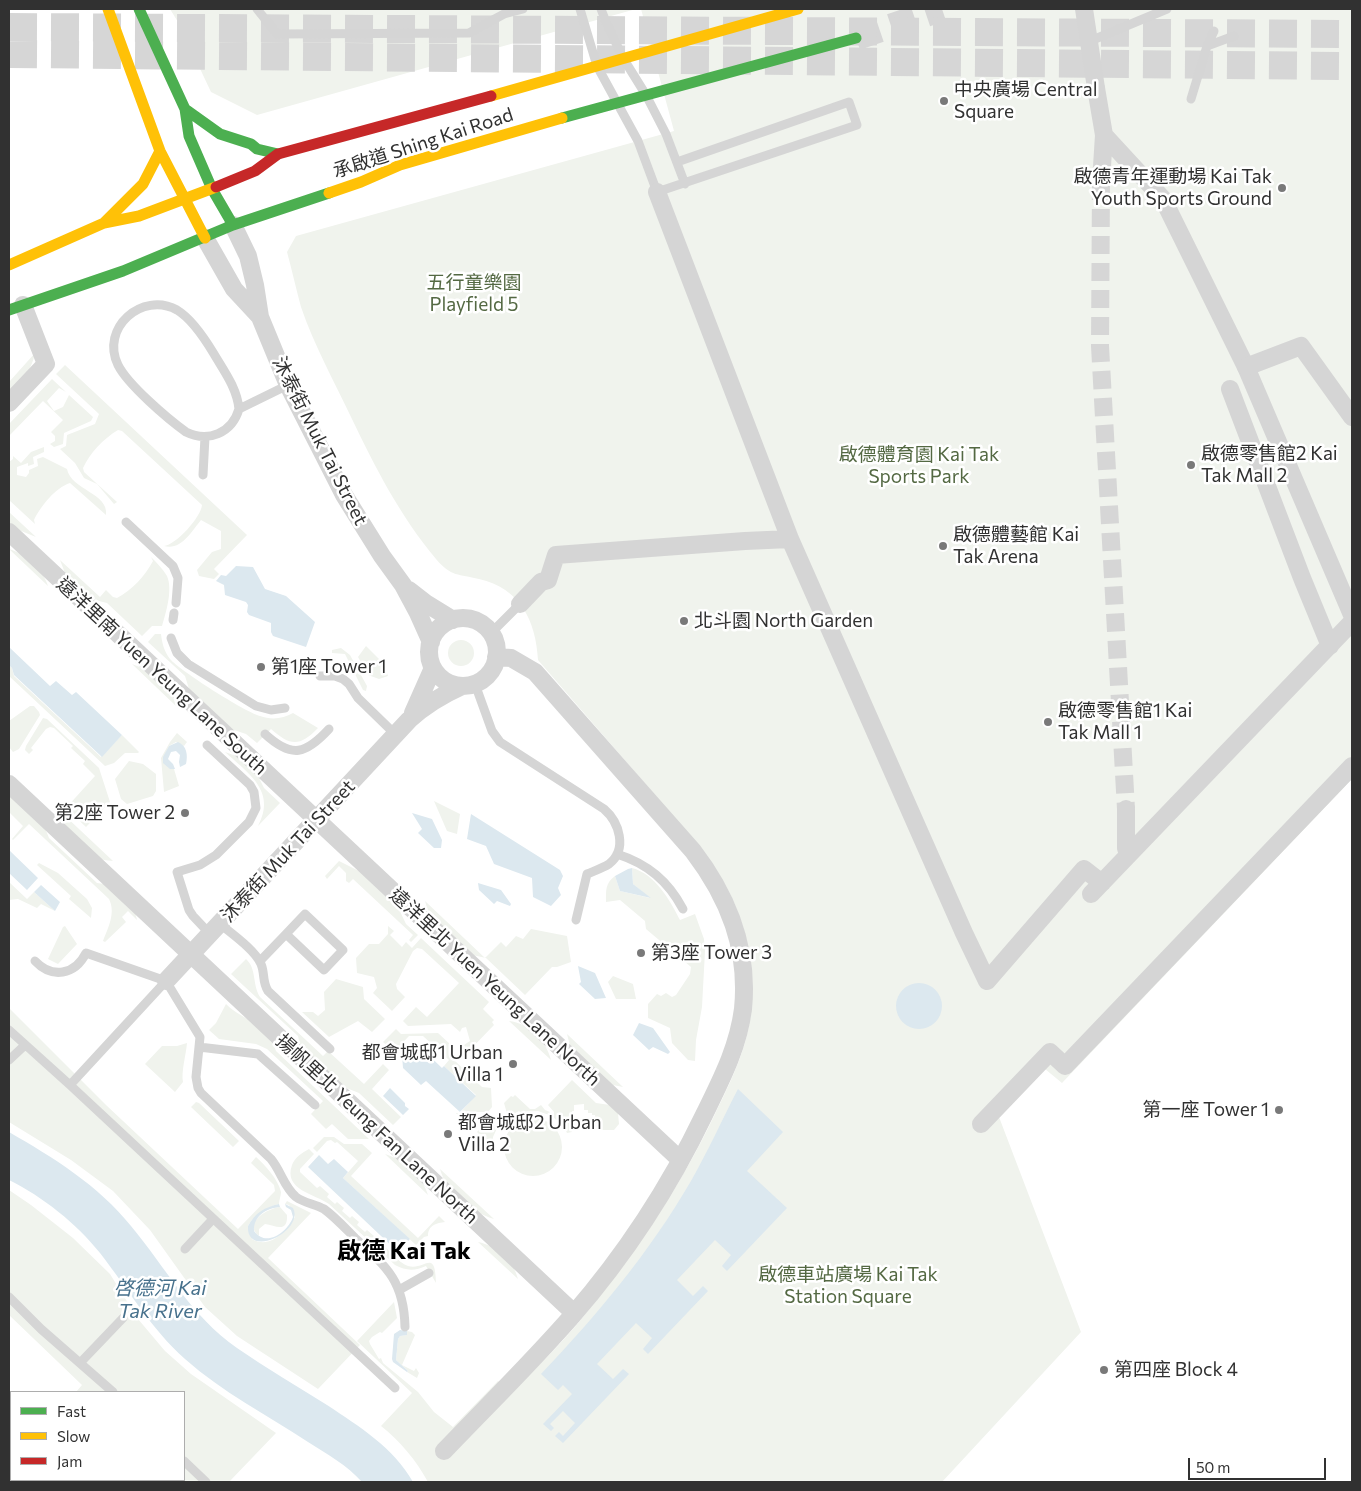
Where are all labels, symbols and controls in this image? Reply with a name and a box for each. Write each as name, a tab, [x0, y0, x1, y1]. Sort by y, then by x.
place label: 中央廣場 Central Square	[954, 79, 1098, 123]
marker: 中央廣場 Central Square	[938, 95, 950, 107]
street label: 承啟道 Shing Kai Road	[330, 103, 516, 183]
place label: 啟德青年運動場 Kai Tak Youth Sports Ground	[1073, 166, 1272, 210]
marker: 啟德青年運動場 Kai Tak Youth Sports Ground	[1276, 182, 1288, 194]
park label: 五行童樂園 Playfield 5	[427, 272, 521, 316]
street label: 沐泰街 Muk Tai Street	[268, 353, 372, 529]
place label: 啟德零售館2 Kai Tak Mall 2	[1201, 443, 1338, 487]
park label: 啟德體育園 Kai Tak Sports Park	[839, 444, 999, 488]
marker: 啟德零售館2 Kai Tak Mall 2	[1185, 459, 1197, 471]
place label: 啟德體藝館 Kai Tak Arena	[953, 524, 1079, 568]
marker: 啟德體藝館 Kai Tak Arena	[937, 540, 949, 552]
street label: 遠洋里南 Yuen Yeung Lane South	[52, 572, 272, 780]
place label: 北斗園 North Garden	[694, 610, 873, 632]
marker: 北斗園 North Garden	[678, 615, 690, 627]
place label: 第1座 Tower 1	[271, 656, 387, 678]
marker: 第1座 Tower 1	[255, 661, 267, 673]
place label: 啟德零售館1 Kai Tak Mall 1	[1058, 700, 1192, 744]
marker: 啟德零售館1 Kai Tak Mall 1	[1042, 716, 1054, 728]
street label: 沐泰街 Muk Tai Street	[216, 775, 360, 927]
place label: 第2座 Tower 2	[54, 802, 175, 824]
marker: 第2座 Tower 2	[179, 807, 191, 819]
street label: 遠洋里北 Yuen Yeung Lane North	[385, 883, 605, 1091]
place label: 第3座 Tower 3	[651, 942, 772, 964]
marker: 第3座 Tower 3	[635, 947, 647, 959]
street label: 揚帆里北 Yeung Fan Lane North	[271, 1029, 483, 1229]
place label: 都會城邸1 Urban Villa 1	[362, 1042, 503, 1086]
marker: 都會城邸1 Urban Villa 1	[507, 1058, 519, 1070]
place label: 第一座 Tower 1	[1142, 1099, 1269, 1121]
marker: 第一座 Tower 1	[1273, 1104, 1285, 1116]
place label: 都會城邸2 Urban Villa 2	[458, 1112, 602, 1156]
marker: 都會城邸2 Urban Villa 2	[442, 1128, 454, 1140]
district label: 啟德 Kai Tak	[337, 1237, 471, 1265]
park label: 啟德車站廣場 Kai Tak Station Square	[758, 1264, 938, 1308]
water label: 啓德河 Kai Tak River	[114, 1276, 206, 1323]
place label: 第四座 Block 4	[1114, 1359, 1238, 1381]
marker: 第四座 Block 4	[1098, 1364, 1110, 1376]
legend	[10, 1391, 185, 1481]
text: Fast	[57, 1402, 86, 1420]
text: Slow	[57, 1427, 90, 1445]
scale bar	[1191, 1448, 1328, 1480]
text: Jam	[57, 1452, 82, 1470]
text: 50 m	[1196, 1458, 1230, 1476]

